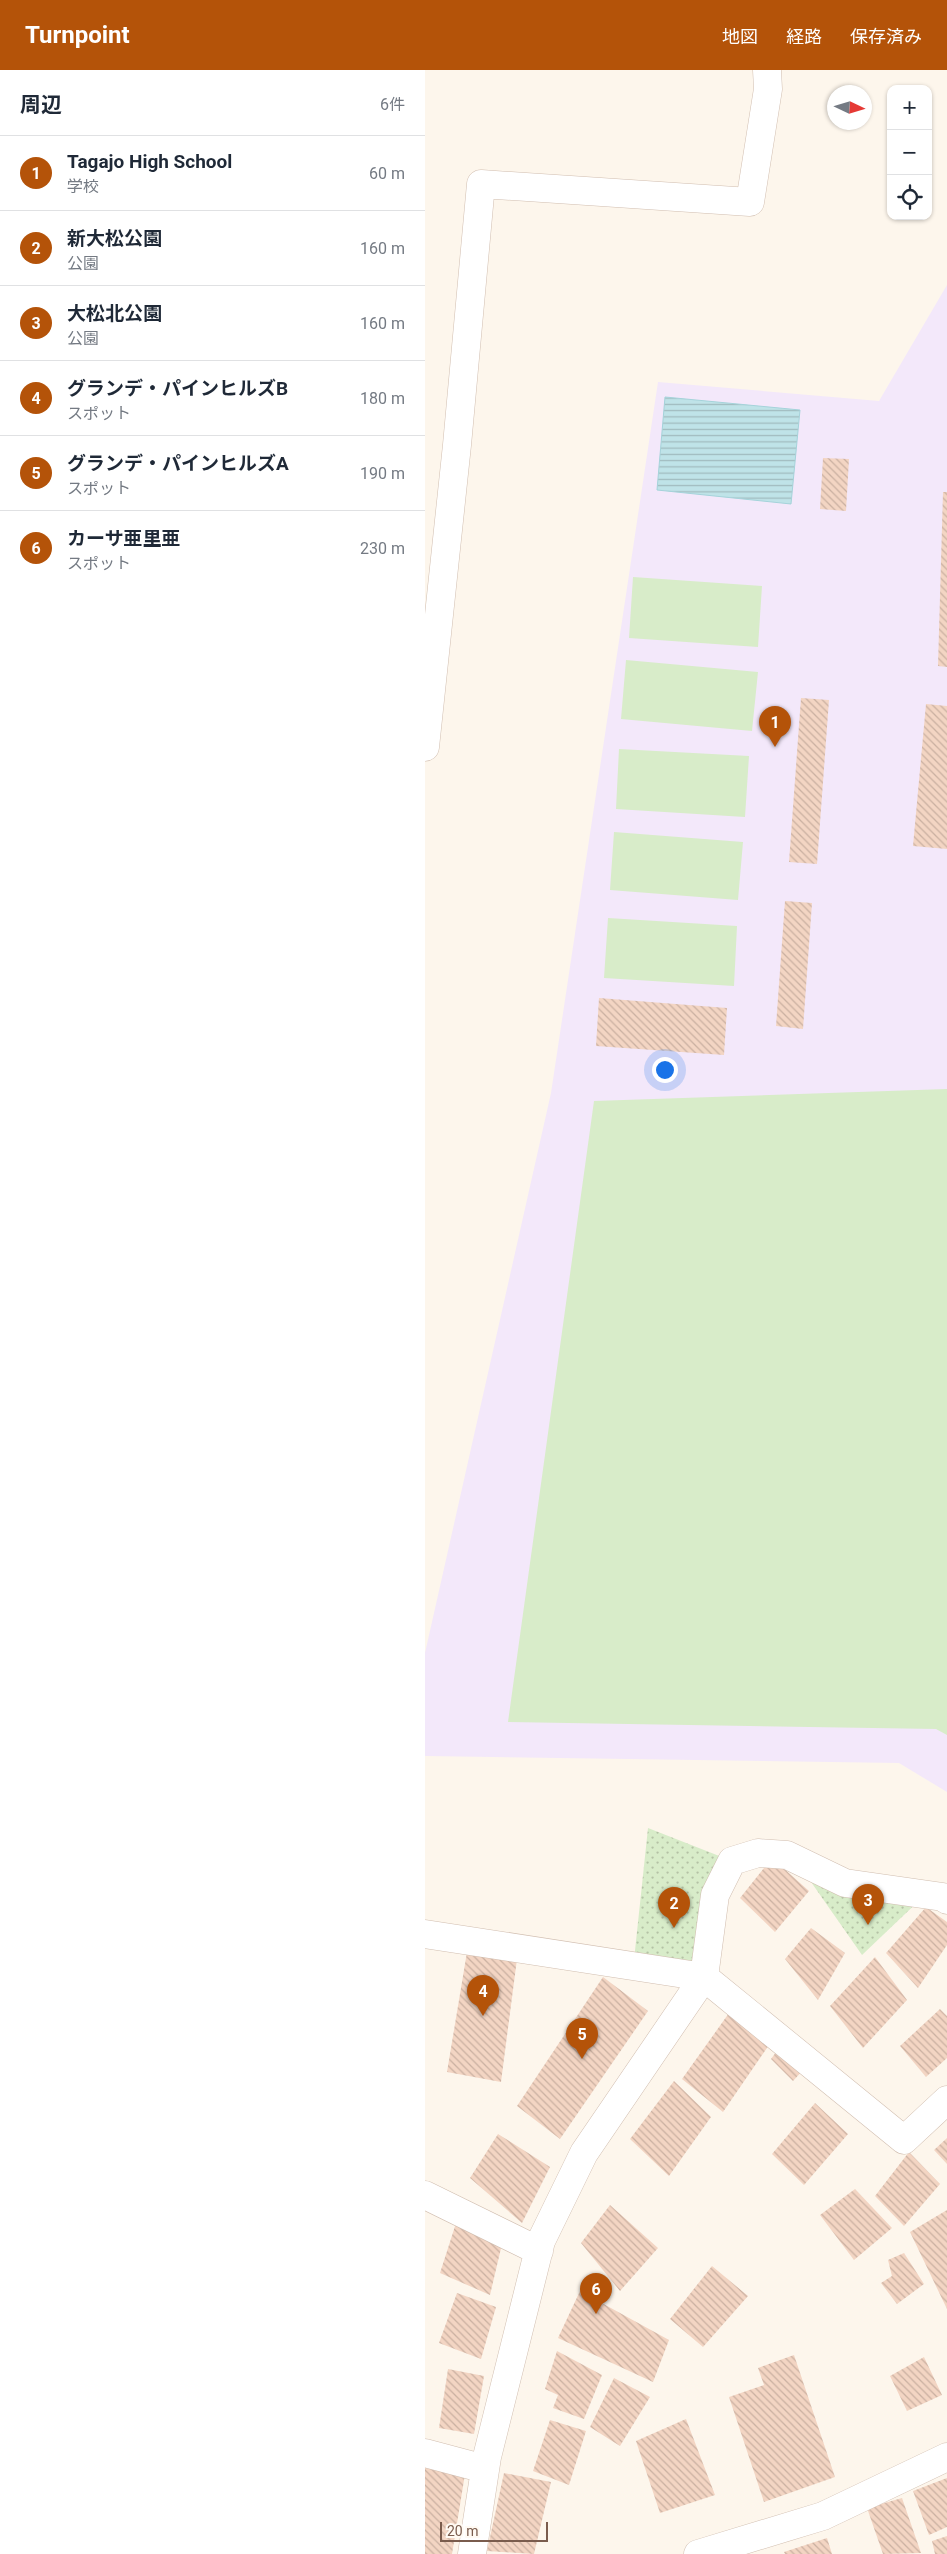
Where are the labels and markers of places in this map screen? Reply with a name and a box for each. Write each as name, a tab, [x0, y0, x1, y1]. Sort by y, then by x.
pin: 1	[759, 706, 791, 747]
pin: 3	[852, 1884, 884, 1925]
pin: 2	[658, 1887, 690, 1928]
pin: 4	[467, 1975, 499, 2016]
pin: 5	[566, 2018, 598, 2059]
pin: 6	[580, 2273, 612, 2314]

